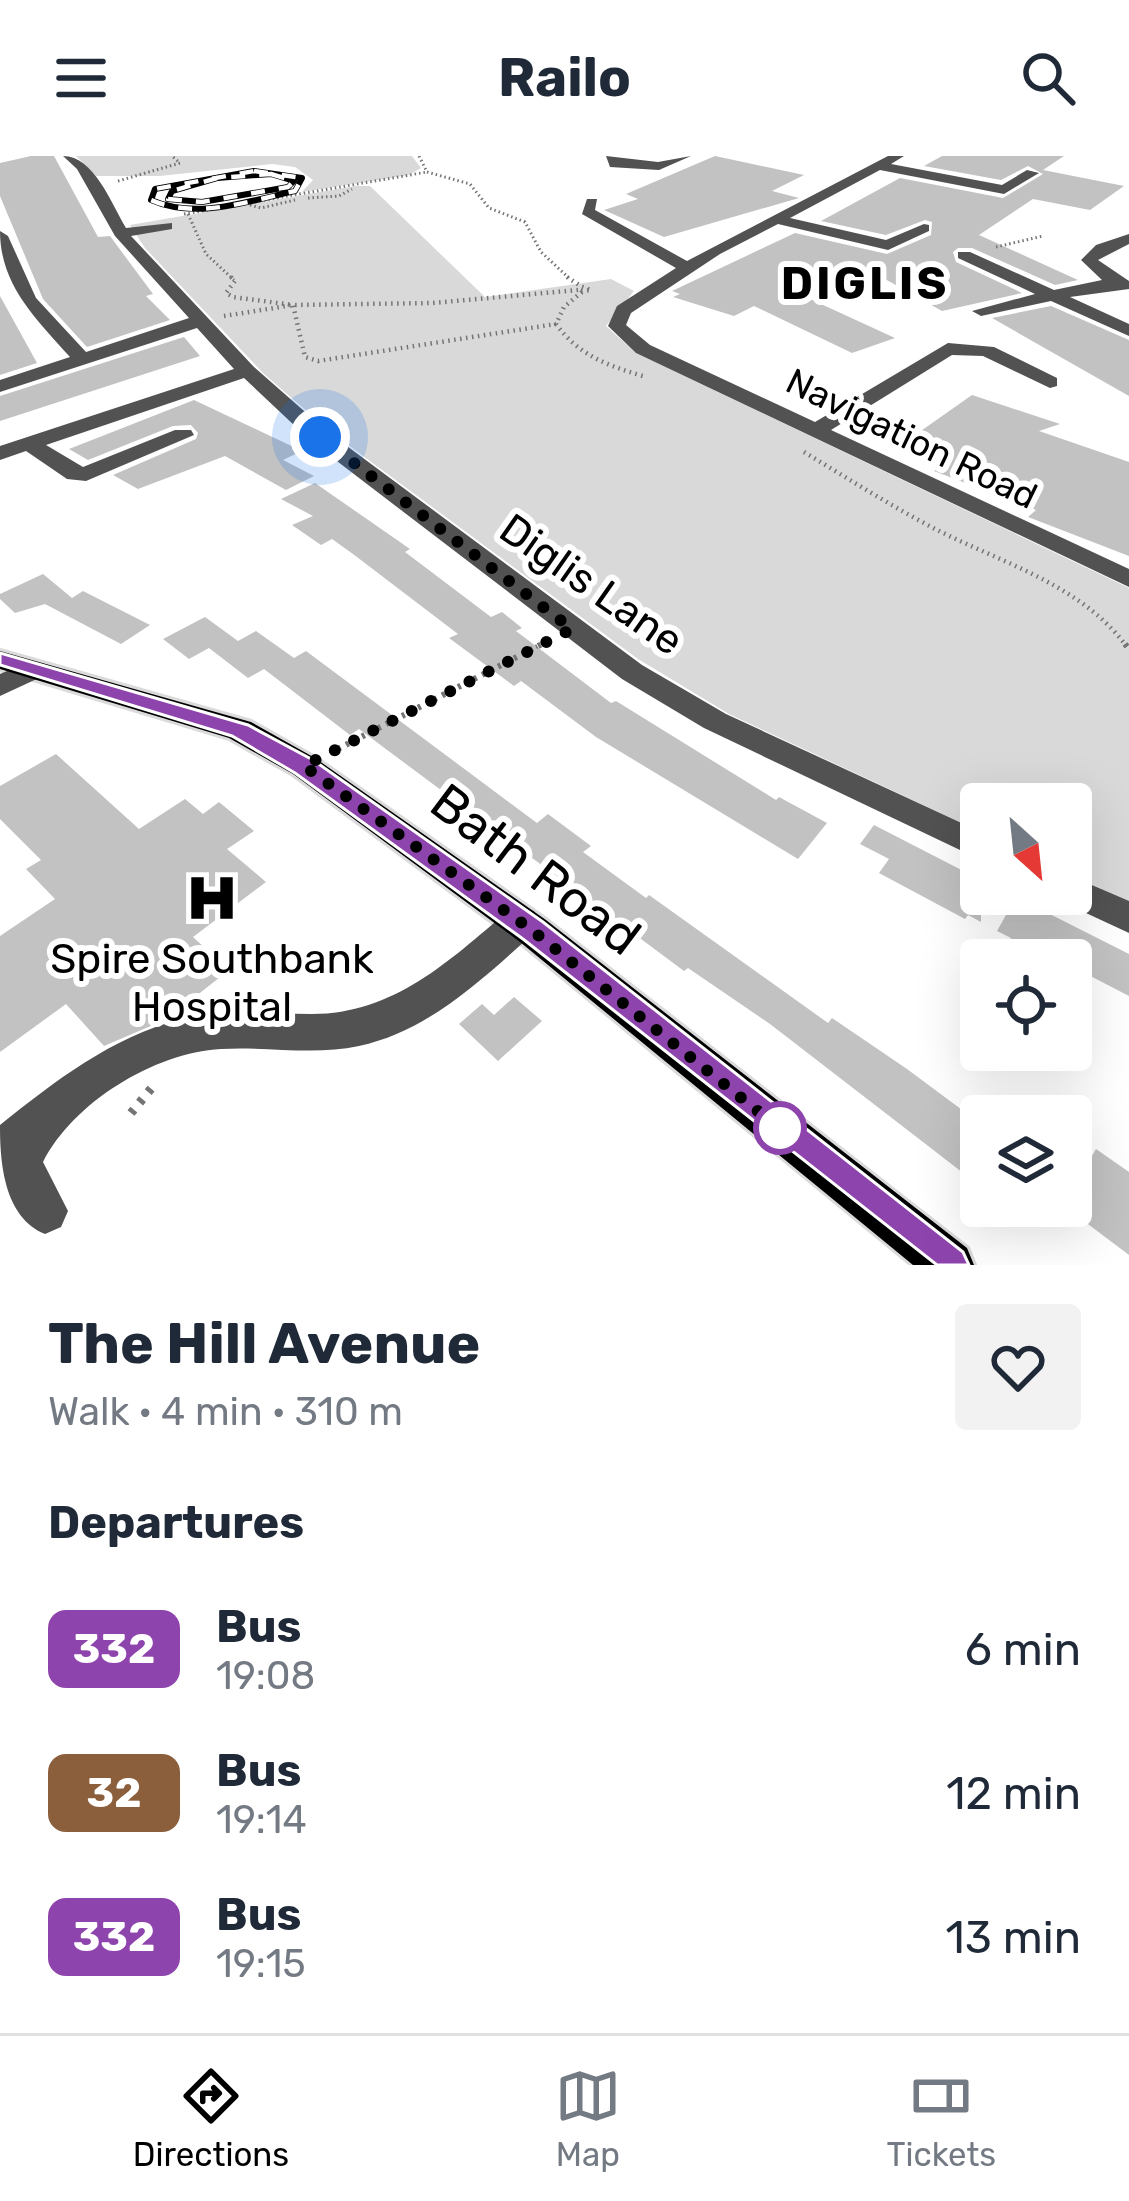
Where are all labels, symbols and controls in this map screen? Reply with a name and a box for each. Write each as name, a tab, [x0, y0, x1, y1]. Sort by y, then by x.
icon: menu	[48, 45, 114, 111]
icon: search	[1015, 45, 1081, 111]
text: Railo	[498, 46, 631, 110]
district label: DIGLIS	[781, 257, 949, 310]
street label: Navigation Road	[779, 359, 1044, 518]
your location	[290, 407, 350, 467]
street label: Diglis Lane	[490, 504, 693, 666]
street label: Bath Road	[419, 771, 652, 968]
north arrow	[960, 783, 1092, 915]
map controls	[960, 783, 1092, 1227]
hospital icon: Spire Southbank Hospital	[183, 869, 241, 927]
place label: Spire Southbank Hospital	[50, 934, 374, 1032]
button: locate	[960, 939, 1092, 1071]
button: layers	[960, 1095, 1092, 1227]
unlabelled marker	[755, 1103, 805, 1153]
button: heart	[955, 1304, 1081, 1430]
text: The Hill Avenue	[48, 1310, 480, 1377]
text: Walk · 4 min · 310 m	[48, 1389, 403, 1435]
text: Departures	[48, 1496, 304, 1549]
text: Bus	[216, 1600, 301, 1653]
text: 6 min	[965, 1623, 1081, 1676]
text: 332	[73, 1624, 155, 1674]
text: 19:08	[216, 1653, 315, 1699]
text: Bus	[216, 1744, 301, 1797]
text: 12 min	[946, 1767, 1081, 1820]
text: 32	[87, 1768, 141, 1818]
text: 19:14	[216, 1797, 307, 1843]
text: Bus	[216, 1888, 301, 1941]
text: 13 min	[946, 1911, 1081, 1964]
text: 332	[73, 1912, 155, 1962]
text: 19:15	[216, 1941, 306, 1987]
tab: Directions	[133, 2063, 289, 2174]
tab: Map	[555, 2063, 621, 2174]
tab: Tickets	[887, 2063, 996, 2174]

